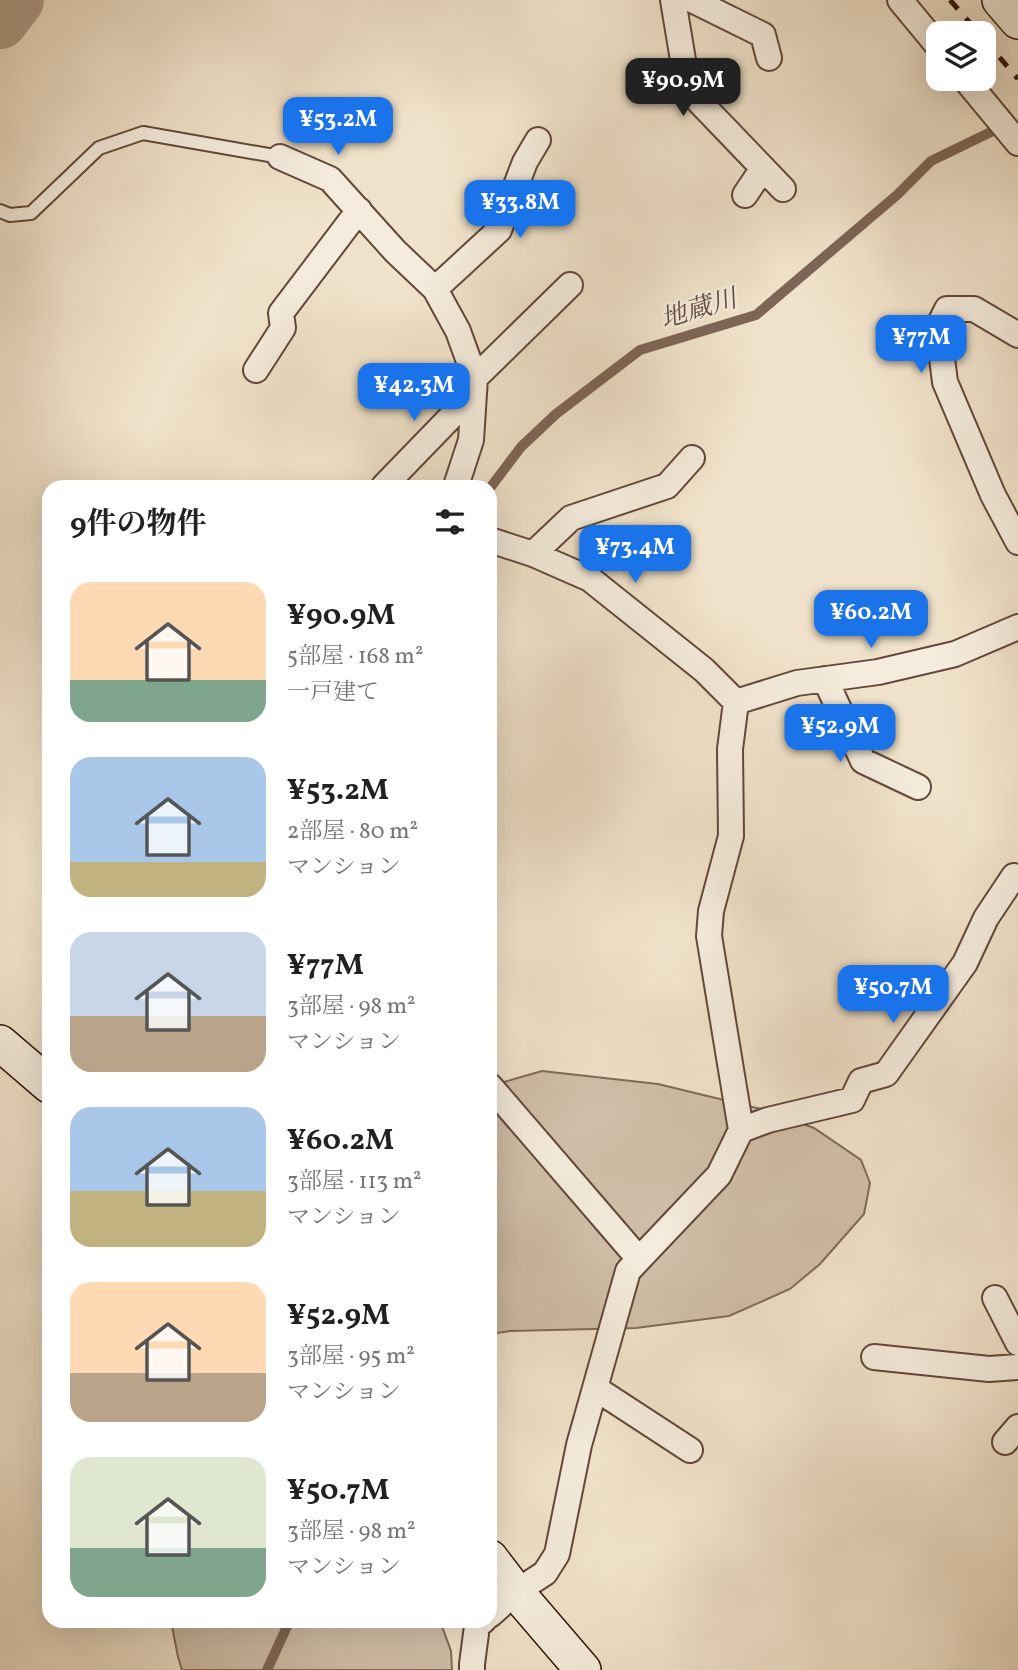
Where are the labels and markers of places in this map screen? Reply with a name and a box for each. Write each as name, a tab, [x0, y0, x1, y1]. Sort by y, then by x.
pin: ¥90.9M	[626, 58, 740, 118]
pin: ¥53.2M	[281, 97, 395, 157]
pin: ¥33.8M	[463, 180, 577, 240]
pin: ¥77M	[880, 316, 962, 375]
pin: ¥42.3M	[357, 364, 471, 423]
pin: ¥73.4M	[578, 526, 692, 585]
pin: ¥60.2M	[814, 590, 928, 650]
pin: ¥52.9M	[783, 704, 897, 764]
pin: ¥50.7M	[836, 965, 950, 1025]

